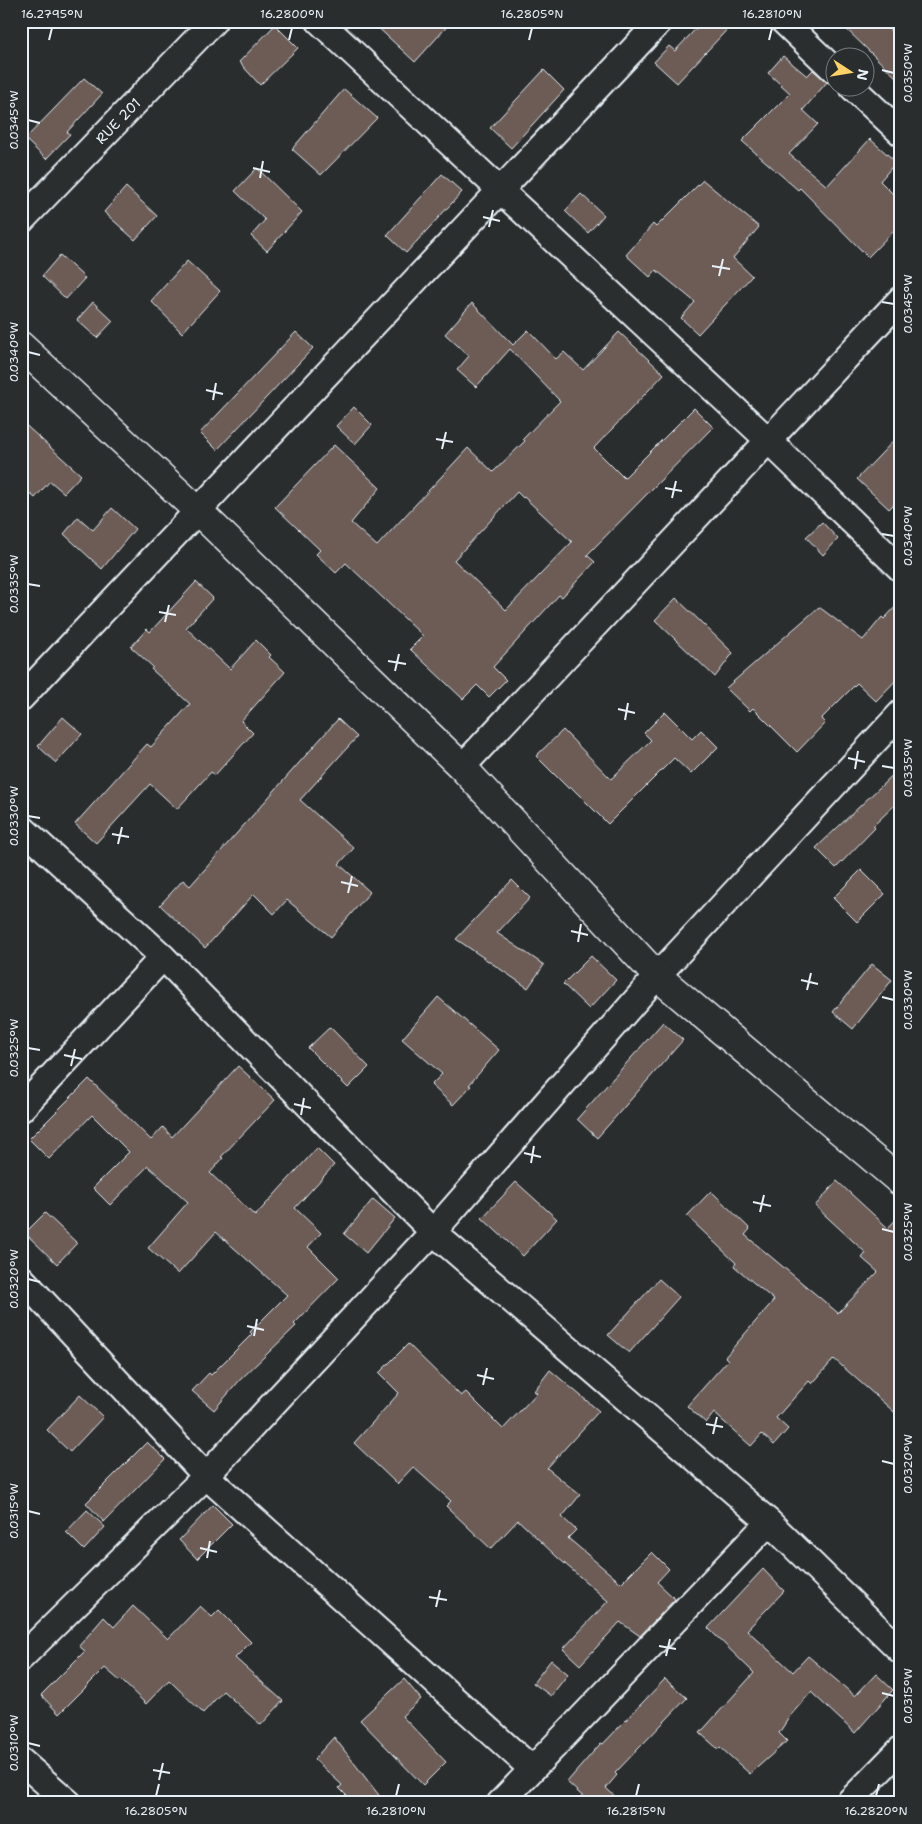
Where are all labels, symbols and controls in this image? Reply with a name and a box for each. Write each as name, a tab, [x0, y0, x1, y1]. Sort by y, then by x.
text: 16.2795°N	[21, 6, 83, 22]
text: 16.2800°N	[260, 6, 324, 22]
text: 16.2805°N	[501, 6, 563, 22]
text: 16.2810°N	[742, 6, 802, 22]
text: 0.0350°W	[900, 43, 916, 103]
north arrow	[824, 48, 874, 98]
text: N	[853, 67, 873, 82]
text: 0.0345°W	[6, 90, 22, 150]
street label: RUE 201	[92, 94, 144, 148]
text: 0.0345°W	[900, 274, 916, 334]
text: 0.0340°W	[6, 322, 22, 382]
text: 0.0340°W	[900, 506, 916, 566]
text: 0.0335°W	[6, 554, 22, 614]
text: 0.0335°W	[900, 738, 916, 798]
text: 0.0330°W	[6, 786, 22, 846]
text: 0.0330°W	[900, 970, 916, 1030]
text: 0.0325°W	[6, 1018, 22, 1078]
text: 0.0325°W	[900, 1202, 916, 1262]
text: 0.0320°W	[6, 1249, 22, 1309]
text: 0.0320°W	[900, 1434, 916, 1494]
text: 0.0315°W	[6, 1483, 22, 1539]
text: 0.0315°W	[900, 1668, 916, 1724]
text: 0.0310°W	[6, 1715, 22, 1771]
text: 16.2805°N	[125, 1803, 187, 1819]
text: 16.2810°N	[366, 1803, 426, 1819]
text: 16.2815°N	[606, 1803, 666, 1819]
text: 16.2820°N	[844, 1803, 908, 1819]

